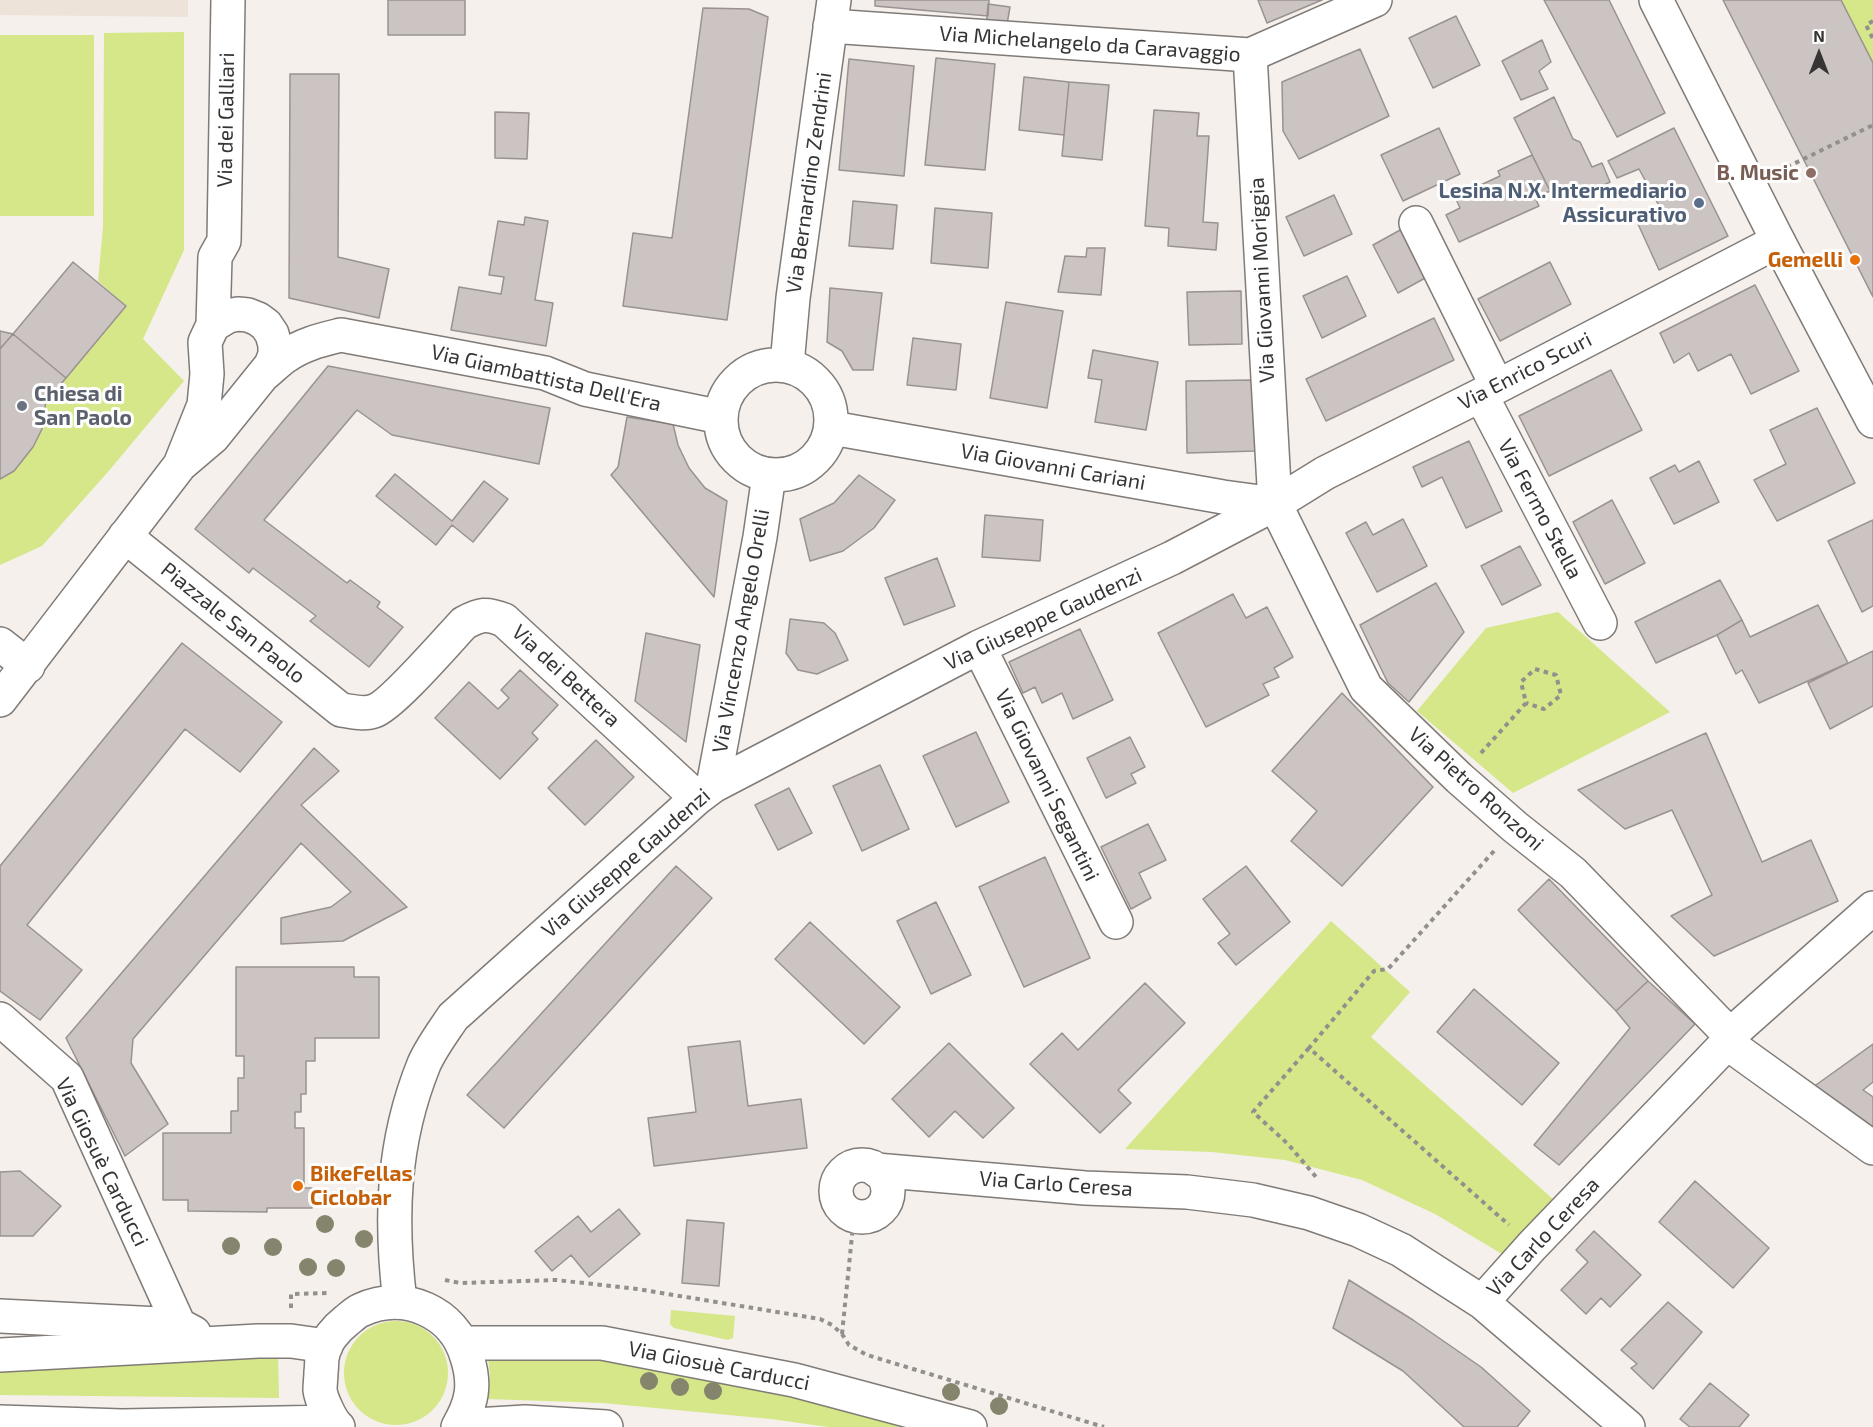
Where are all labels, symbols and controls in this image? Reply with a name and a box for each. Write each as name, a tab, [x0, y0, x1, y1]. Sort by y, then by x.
street label: Via Michelangelo da Caravaggio	[938, 21, 1242, 67]
north arrow	[1789, 24, 1849, 84]
text: N	[1813, 26, 1825, 45]
street label: Via dei Galliari	[212, 52, 240, 188]
street label: Via Bernardino Zendrini	[781, 71, 837, 295]
place label: B. Music	[1717, 160, 1799, 186]
marker: B. Music	[1804, 166, 1818, 180]
street label: Via Giovanni Moriggia	[1244, 177, 1280, 383]
place label: Lesina N.X. Intermediario Assicurativo	[1438, 178, 1687, 228]
marker: Lesina N.X. Intermediario Assicurativo	[1692, 196, 1706, 210]
place label: Gemelli	[1768, 247, 1843, 273]
marker: Gemelli	[1848, 253, 1862, 267]
street label: Via Enrico Scuri	[1454, 327, 1596, 415]
street label: Via Giambattista Dell'Era	[428, 339, 664, 417]
place label: Chiesa di San Paolo	[34, 381, 132, 431]
marker: Chiesa di San Paolo	[15, 399, 29, 413]
street label: Via Fermo Stella	[1493, 435, 1587, 583]
street label: Via Giovanni Cariani	[959, 438, 1147, 496]
street label: Via Vincenzo Angelo Orelli	[707, 507, 775, 755]
street label: Piazzale San Paolo	[156, 557, 310, 689]
street label: Via Giuseppe Gaudenzi	[940, 562, 1146, 676]
street label: Via dei Bettera	[507, 619, 625, 733]
street label: Via Giovanni Segantini	[990, 685, 1104, 885]
street label: Via Pietro Ronzoni	[1403, 722, 1549, 856]
street label: Via Giuseppe Gaudenzi	[537, 783, 715, 943]
street label: Via Giosuè Carducci	[50, 1074, 154, 1250]
place label: BikeFellas Ciclobar	[310, 1161, 413, 1211]
street label: Via Carlo Ceresa	[978, 1166, 1134, 1202]
street label: Via Carlo Ceresa	[1481, 1172, 1605, 1302]
marker: BikeFellas Ciclobar	[291, 1179, 305, 1193]
street label: Via Giosuè Carducci	[626, 1336, 812, 1396]

